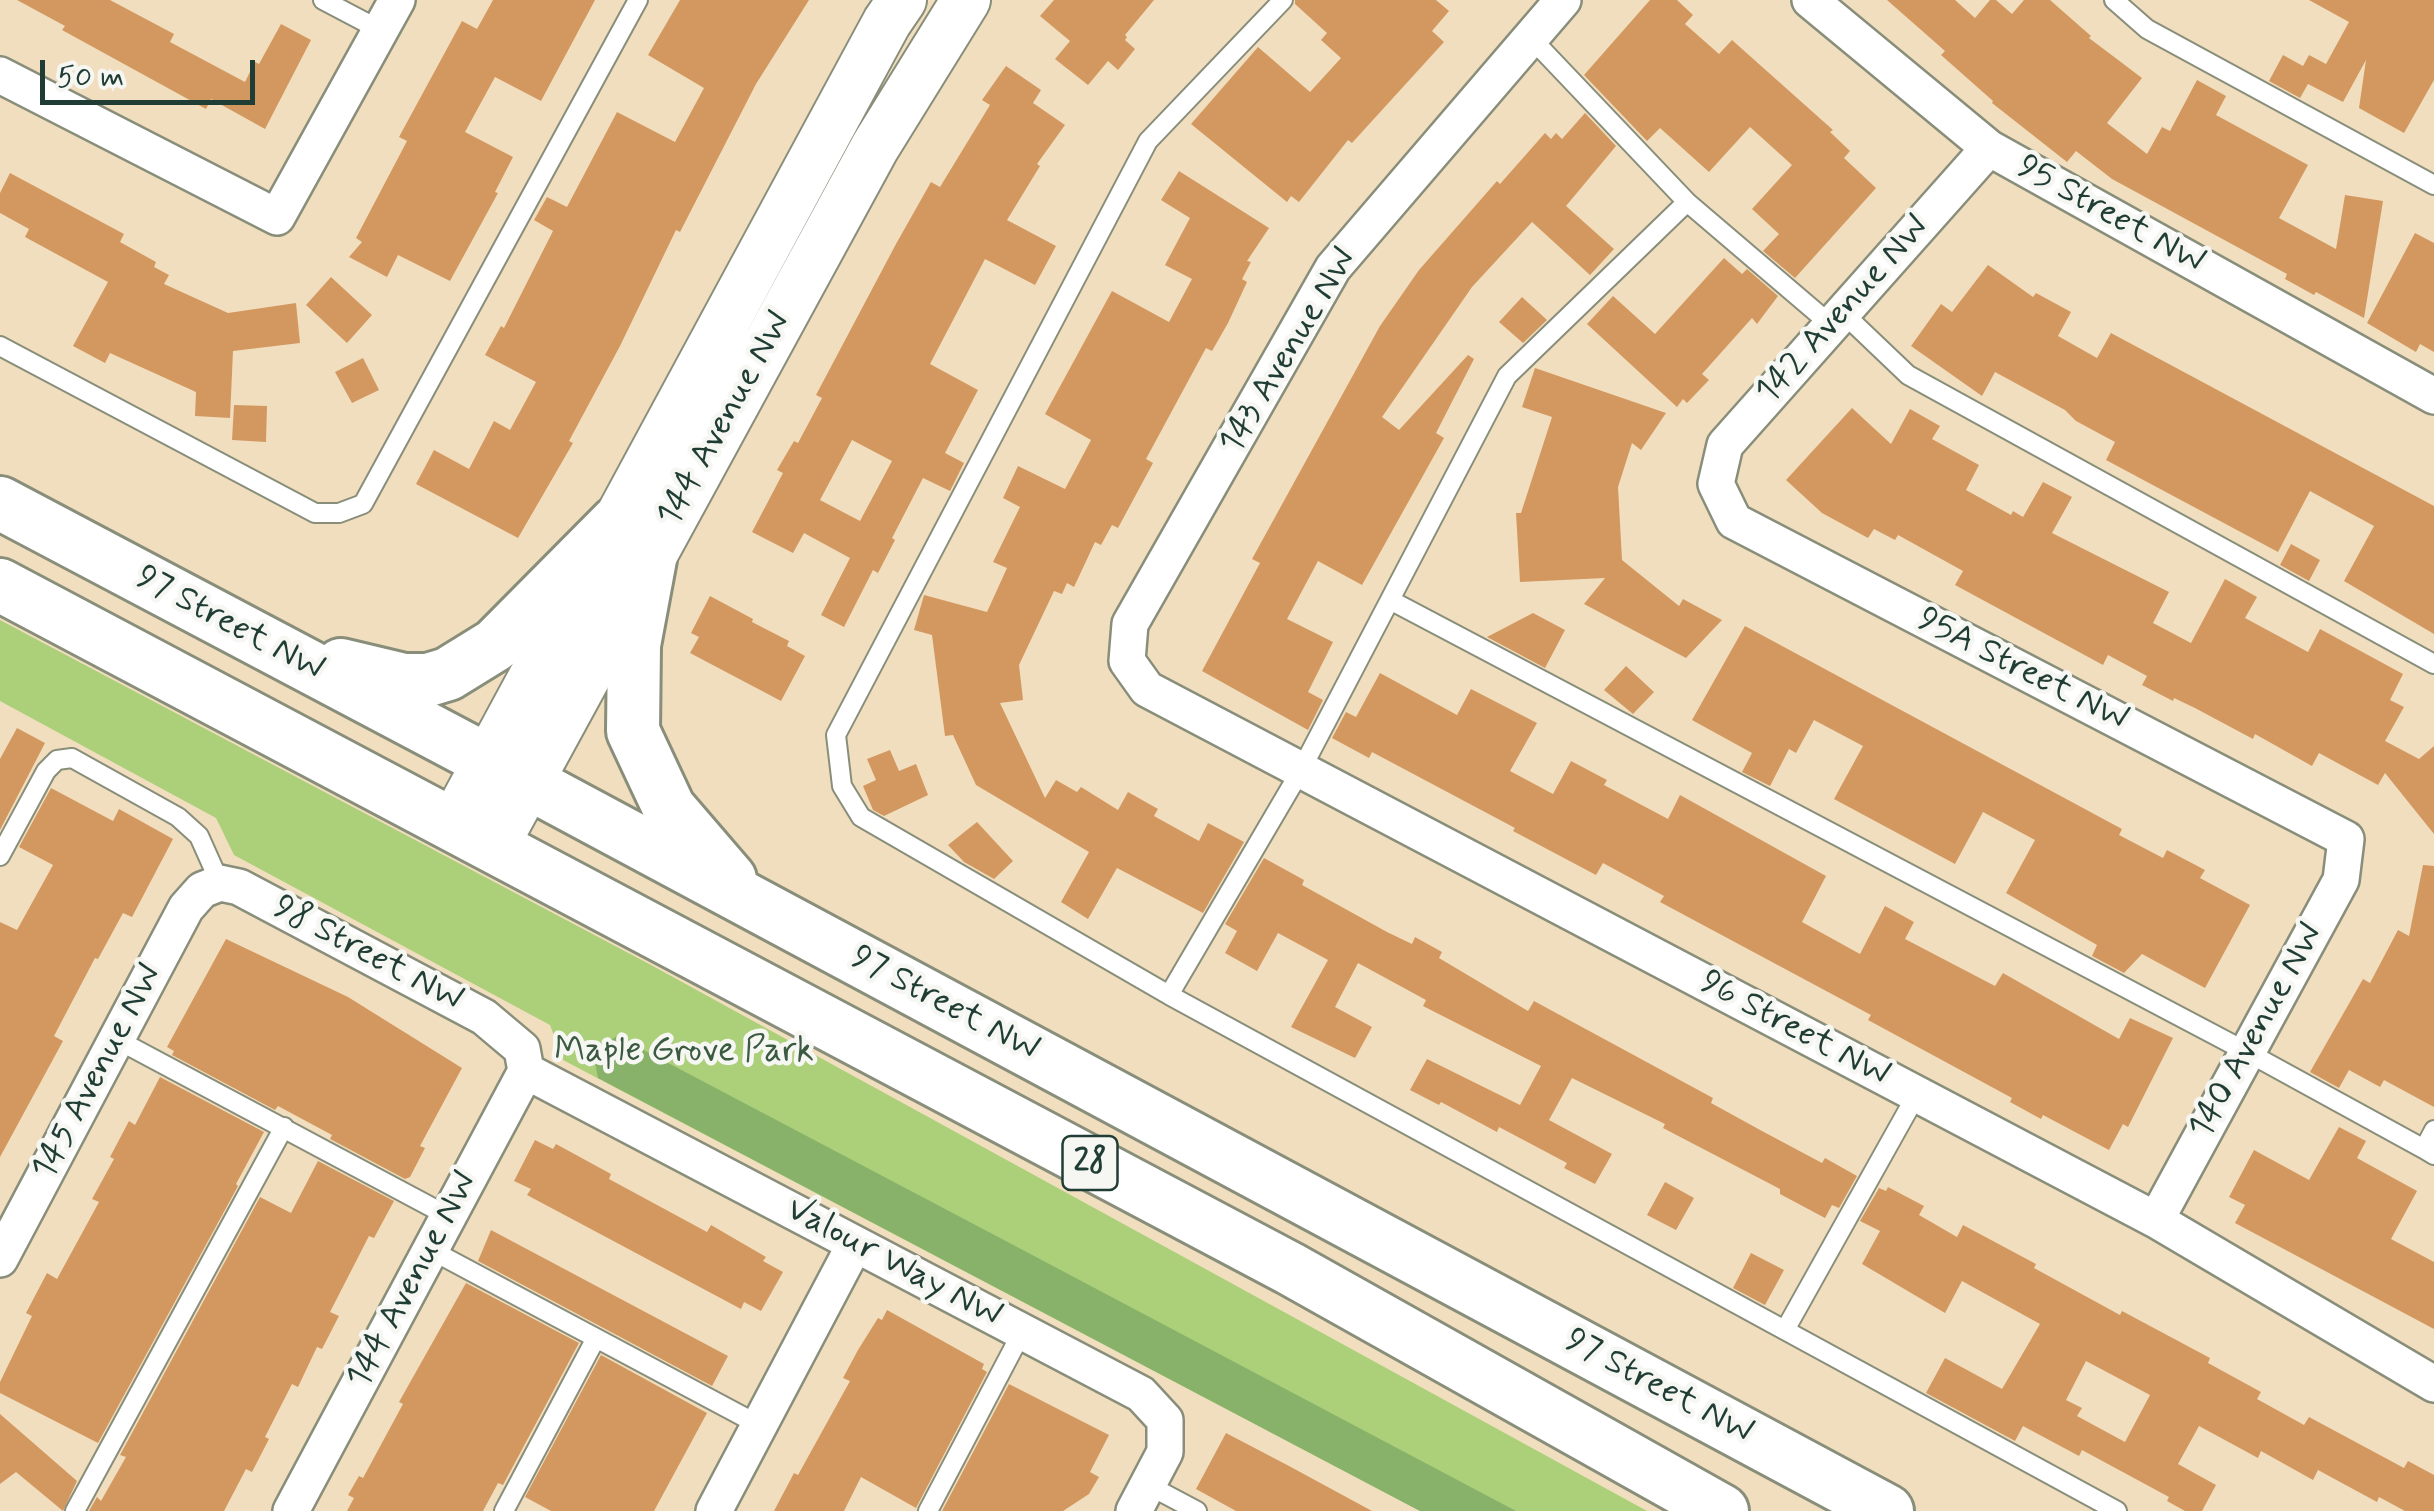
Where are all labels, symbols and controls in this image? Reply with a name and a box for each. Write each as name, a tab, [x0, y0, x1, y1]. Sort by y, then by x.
scale bar	[45, 40, 260, 102]
text: 50 m	[57, 58, 124, 97]
street label: 95 Street NW	[2009, 147, 2211, 285]
street label: 142 Avenue NW	[1749, 208, 1939, 414]
street label: 143 Avenue NW	[1212, 242, 1368, 462]
street label: 144 Avenue NW	[650, 306, 802, 534]
street label: 97 Street NW	[128, 558, 330, 692]
street label: 95A Street NW	[1910, 600, 2134, 742]
street label: 98 Street NW	[265, 888, 469, 1022]
street label: 140 Avenue NW	[2182, 917, 2334, 1147]
street label: 97 Street NW	[843, 938, 1045, 1072]
street label: 145 Avenue NW	[25, 958, 173, 1188]
street label: 96 Street NW	[1692, 963, 1896, 1097]
park label: Maple Grove Park	[554, 1032, 814, 1074]
road number: 28	[1062, 1136, 1118, 1190]
street label: 144 Avenue NW	[339, 1166, 489, 1396]
street label: Valour Way NW	[778, 1190, 1008, 1338]
street label: 97 Street NW	[1557, 1321, 1759, 1455]

